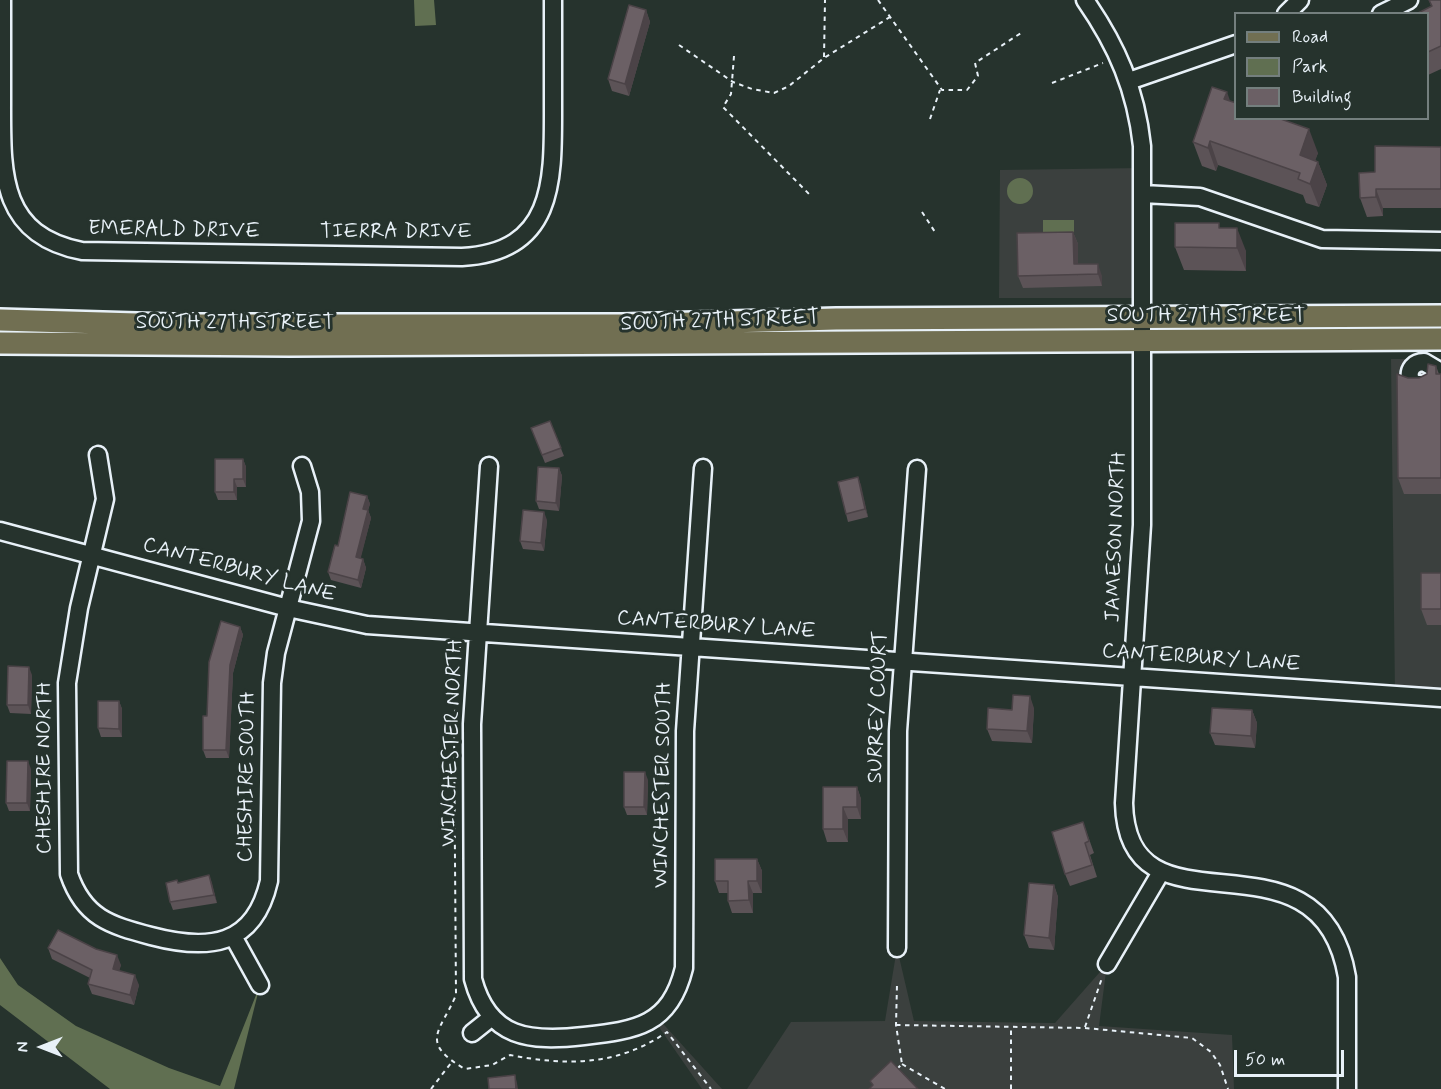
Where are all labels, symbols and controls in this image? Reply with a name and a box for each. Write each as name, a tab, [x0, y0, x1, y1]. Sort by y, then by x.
legend	[1234, 12, 1429, 120]
text: Road	[1292, 25, 1328, 49]
text: Park	[1292, 55, 1328, 79]
text: Building	[1292, 85, 1352, 109]
street label: EMERALD DRIVE	[88, 217, 260, 245]
street label: TIERRA DRIVE	[320, 220, 472, 246]
street label: SOUTH 27TH STREET	[1107, 304, 1305, 330]
street label: SOUTH 27TH STREET	[620, 306, 820, 338]
street label: SOUTH 27TH STREET	[136, 311, 334, 337]
street label: JAMESON NORTH	[1101, 451, 1133, 623]
street label: CANTERBURY LANE	[140, 533, 338, 609]
street label: CANTERBURY LANE	[616, 606, 816, 646]
street label: SURREY COURT	[864, 630, 894, 784]
street label: WINCHESTER NORTH	[437, 639, 469, 847]
street label: CANTERBURY LANE	[1101, 639, 1301, 679]
street label: CHESHIRE NORTH	[33, 682, 59, 854]
street label: WINCHESTER SOUTH	[650, 682, 678, 888]
street label: CHESHIRE SOUTH	[234, 691, 262, 863]
north arrow	[12, 1017, 72, 1077]
scale bar	[1237, 1038, 1346, 1076]
text: N	[13, 1042, 34, 1052]
text: 50 m	[1245, 1048, 1285, 1072]

